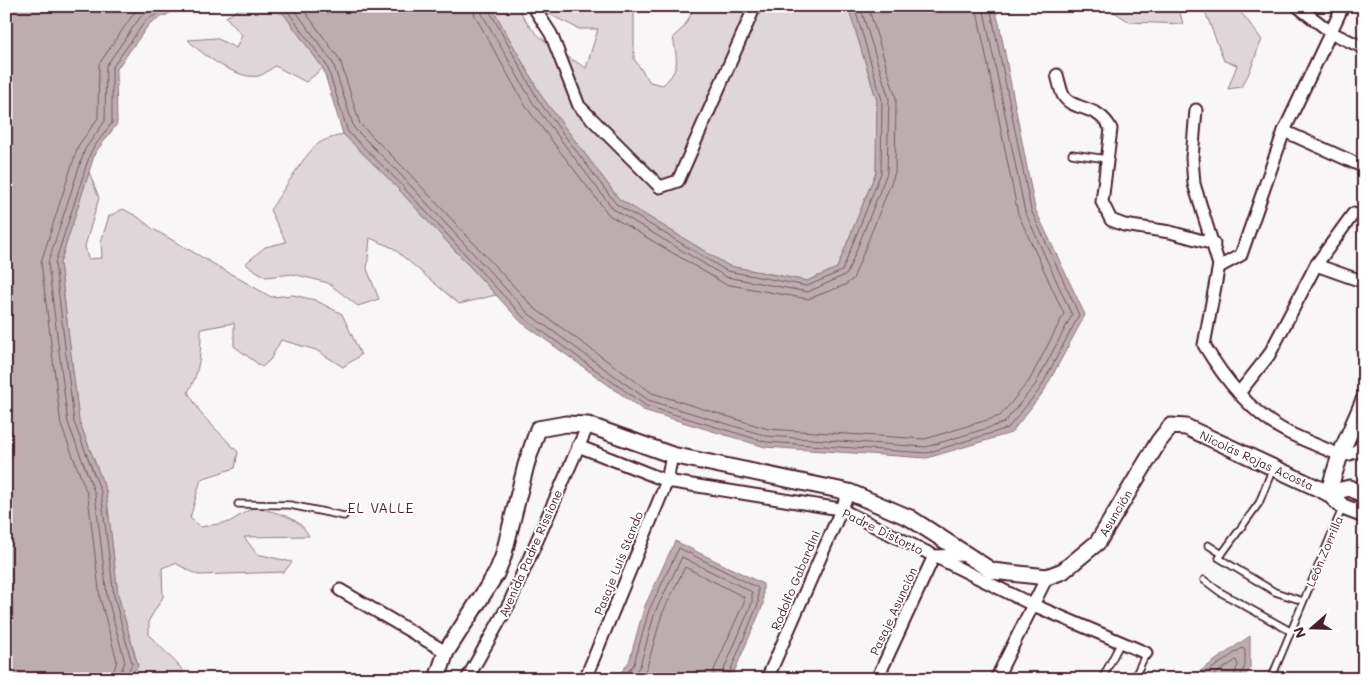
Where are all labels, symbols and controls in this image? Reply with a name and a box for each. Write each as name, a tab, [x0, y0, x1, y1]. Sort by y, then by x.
street label: Nicolás Rojas Acosta	[1197, 427, 1317, 493]
street label: Avenida Padre Rissione	[495, 487, 565, 619]
street label: Asunción	[1095, 487, 1135, 539]
district label: EL VALLE	[347, 498, 415, 517]
street label: Padre Distorto	[840, 504, 926, 558]
street label: Pasaje Luis Stando	[590, 509, 646, 617]
street label: León Zorrilla	[1302, 513, 1346, 589]
street label: Rodolfo Gabardini	[767, 527, 823, 633]
street label: Pasaje Asunción	[866, 564, 920, 658]
north arrow	[1288, 602, 1338, 652]
text: N	[1289, 624, 1310, 641]

